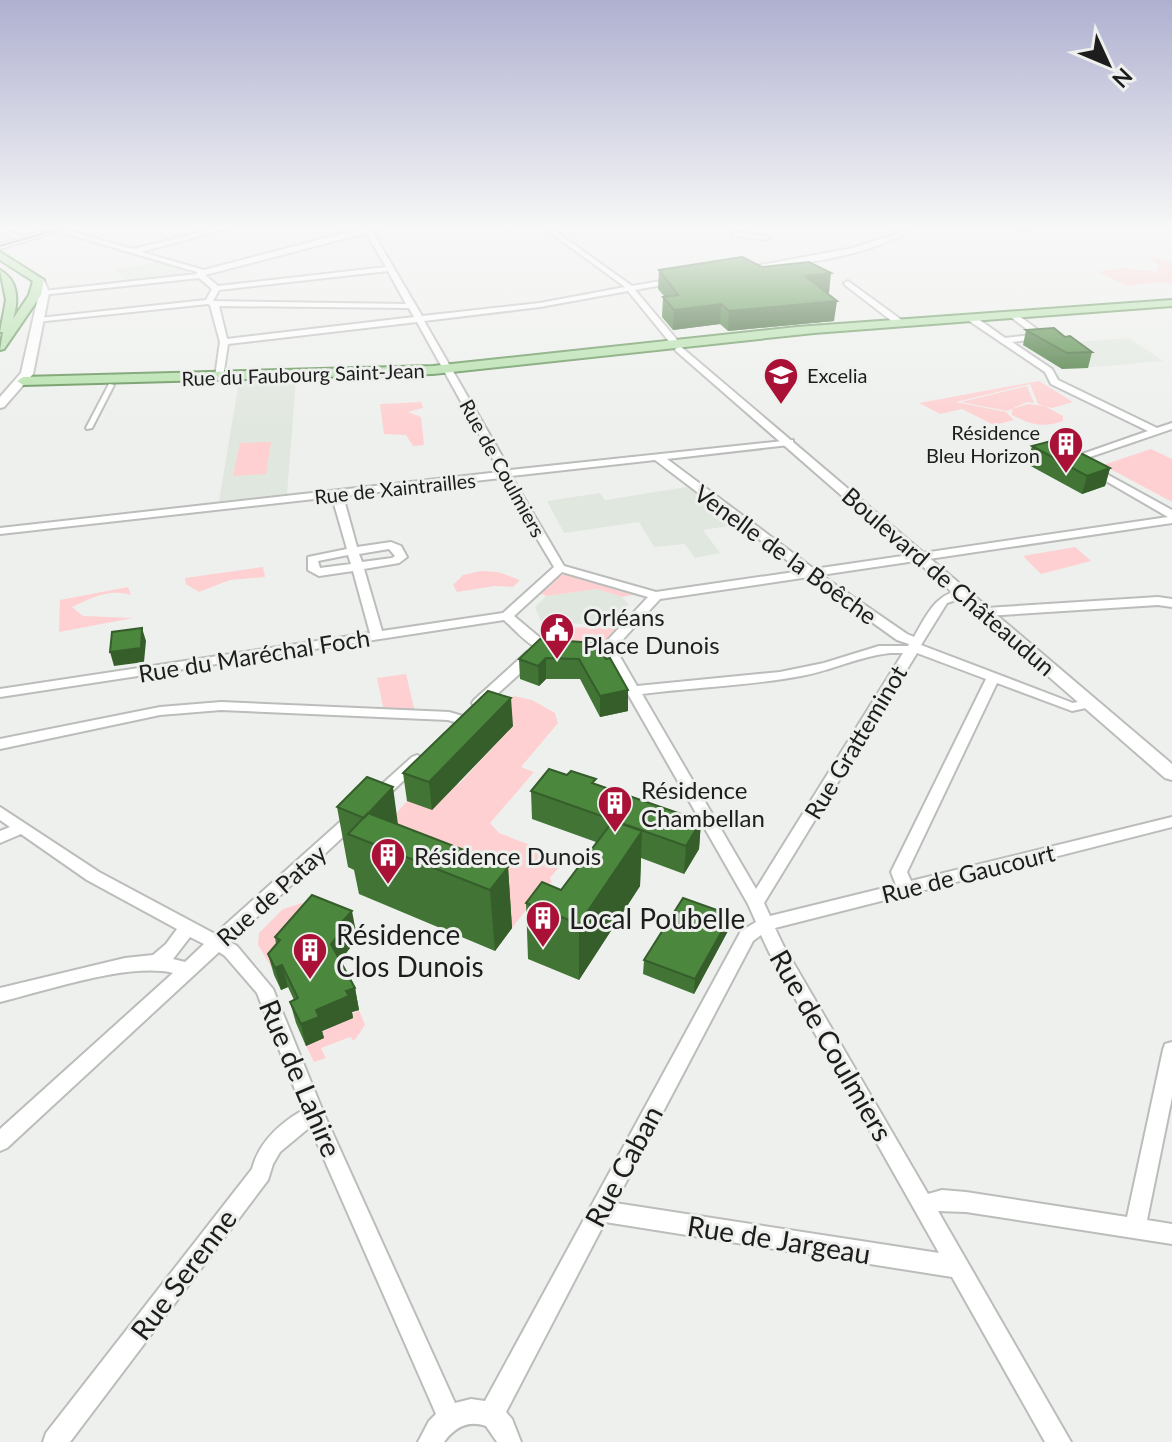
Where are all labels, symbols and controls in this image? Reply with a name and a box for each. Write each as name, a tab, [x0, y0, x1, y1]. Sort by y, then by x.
north arrow	[1068, 24, 1148, 104]
text: N	[1107, 63, 1138, 94]
school or university icon: Excelia	[762, 356, 800, 406]
street label: Rue du Faubourg Saint-Jean	[181, 358, 425, 390]
place label: Excelia	[807, 363, 867, 387]
street label: Rue de Coulmiers	[455, 395, 551, 541]
place label: Résidence Bleu Horizon	[926, 420, 1040, 467]
building icon: Résidence Bleu Horizon	[1047, 425, 1085, 475]
street label: Rue de Xaintrailles	[313, 468, 477, 508]
street label: Venelle de la Boêche	[689, 478, 883, 630]
street label: Boulevard de Châteaudun	[837, 481, 1061, 681]
place label: Orléans Place Dunois	[583, 602, 720, 659]
public building icon: Orléans Place Dunois	[538, 611, 576, 661]
street label: Rue du Maréchal Foch	[136, 622, 372, 688]
street label: Rue Gratteminot	[798, 659, 913, 824]
place label: Résidence Chambellan	[641, 775, 765, 832]
building icon: Résidence Chambellan	[596, 784, 634, 834]
building icon: Résidence Dunois	[369, 836, 407, 886]
street label: Rue de Gaucourt	[878, 837, 1058, 909]
street label: Rue de Patay	[210, 838, 332, 952]
place label: Résidence Dunois	[414, 841, 601, 870]
building icon: Local Poubelle	[524, 899, 562, 949]
place label: Local Poubelle	[569, 901, 745, 935]
place label: Résidence Clos Dunois	[336, 917, 484, 983]
building icon: Résidence Clos Dunois	[291, 931, 329, 981]
street label: Rue de Coulmiers	[763, 943, 901, 1147]
street label: Rue de Lahire	[253, 994, 349, 1162]
street label: Rue Caban	[577, 1100, 669, 1232]
street label: Rue Serenne	[123, 1202, 243, 1346]
street label: Rue de Jargeau	[685, 1208, 873, 1270]

